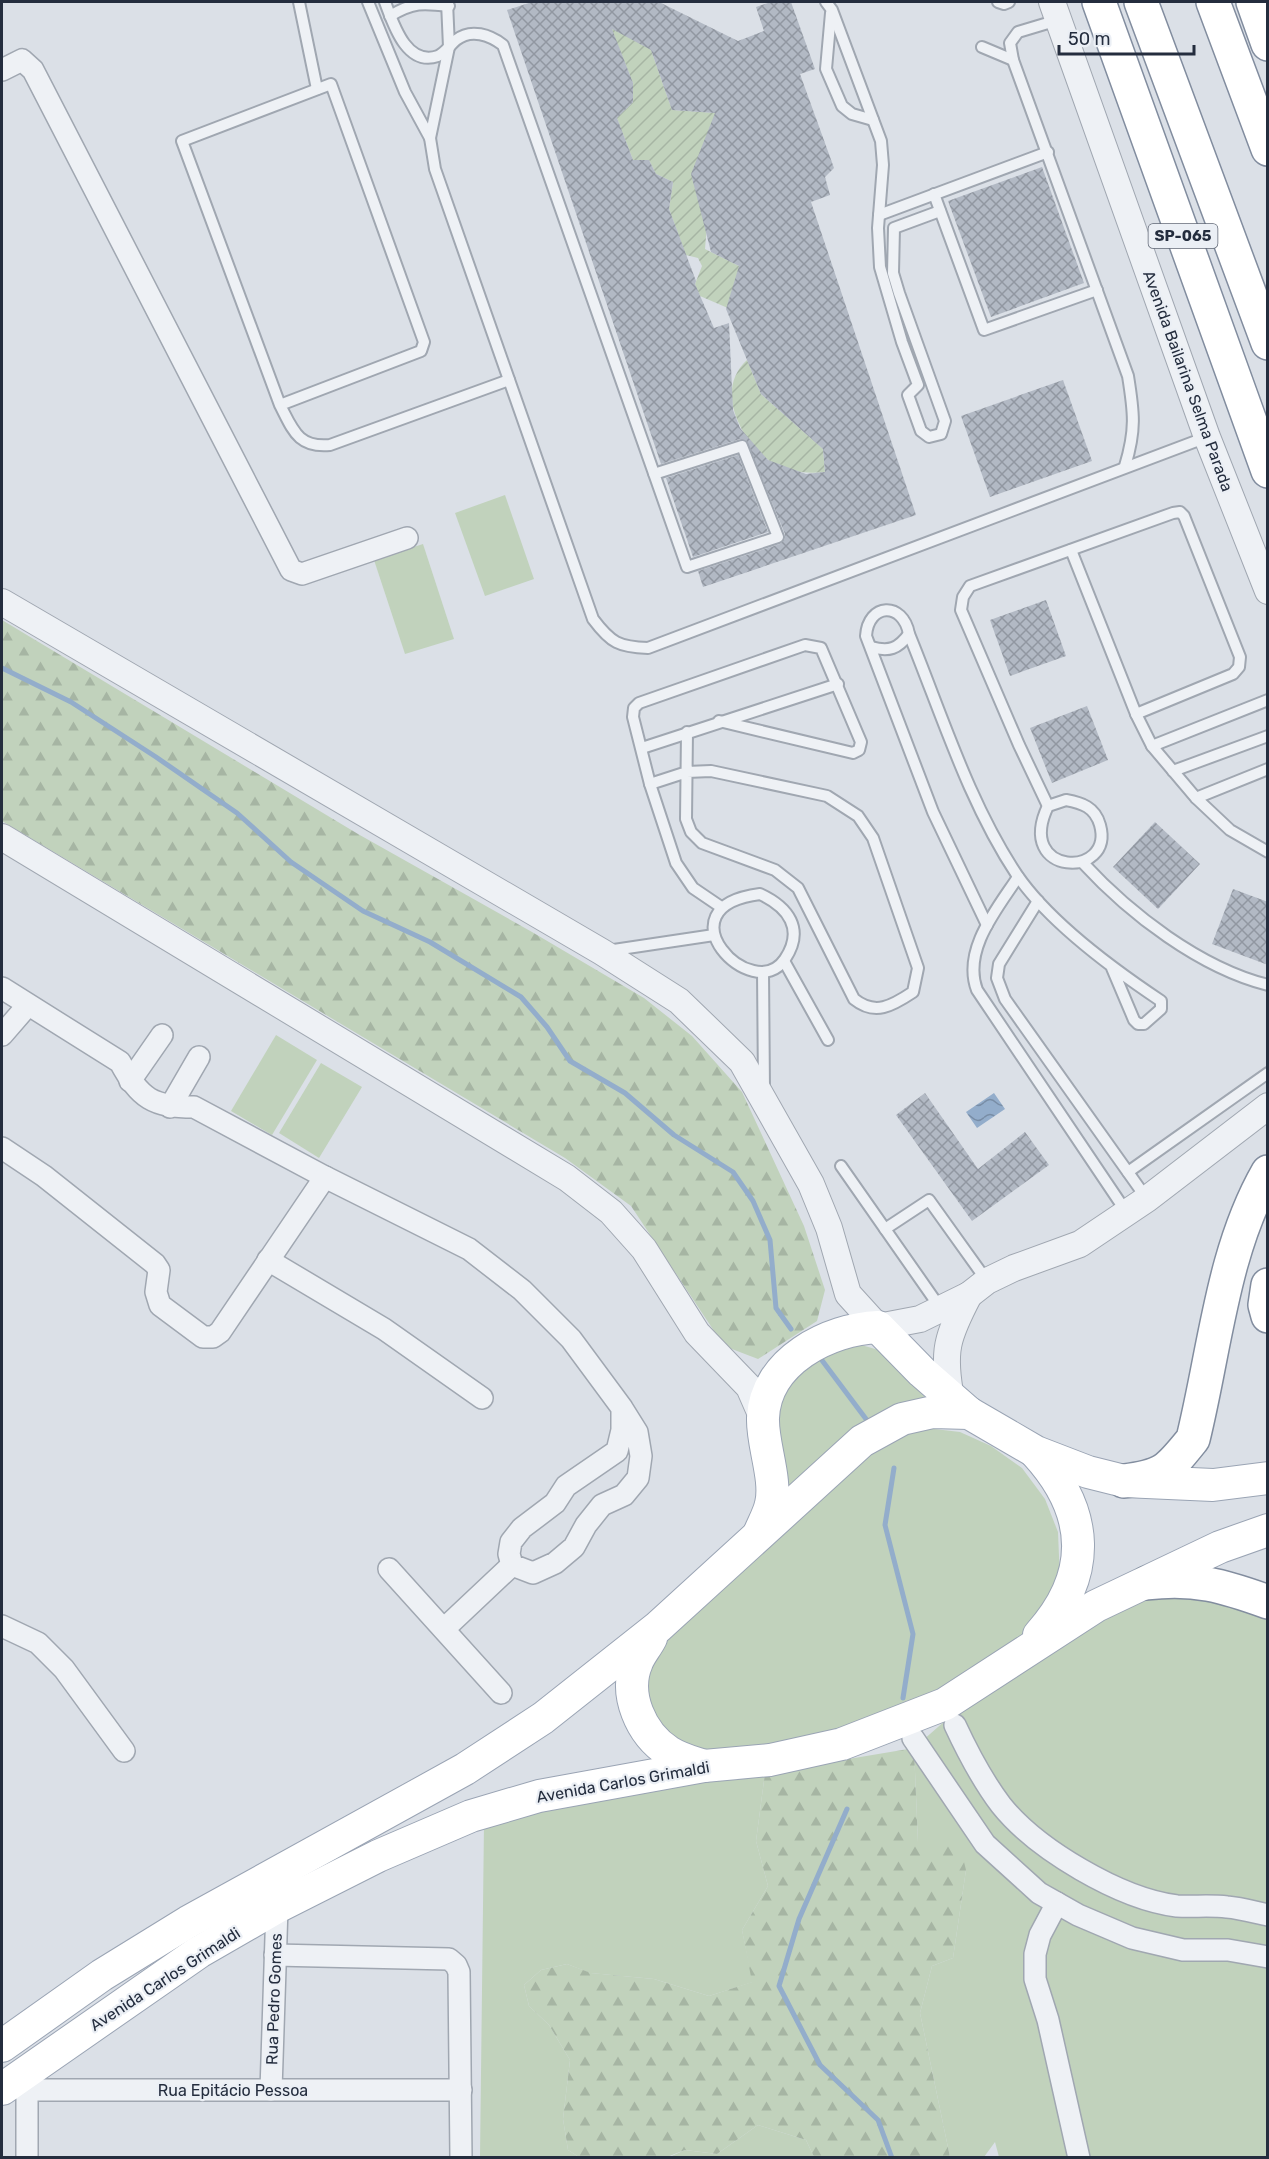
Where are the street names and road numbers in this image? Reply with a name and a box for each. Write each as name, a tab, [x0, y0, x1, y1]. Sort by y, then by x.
road number: SP-065	[1148, 224, 1218, 248]
street label: Avenida Bailarina Selma Parada	[1139, 268, 1237, 494]
street label: Avenida Carlos Grimaldi	[535, 1757, 711, 1807]
street label: Avenida Carlos Grimaldi	[86, 1923, 244, 2035]
street label: Rua Pedro Gomes	[262, 1933, 286, 2065]
street label: Rua Epitácio Pessoa	[158, 2081, 308, 2100]

